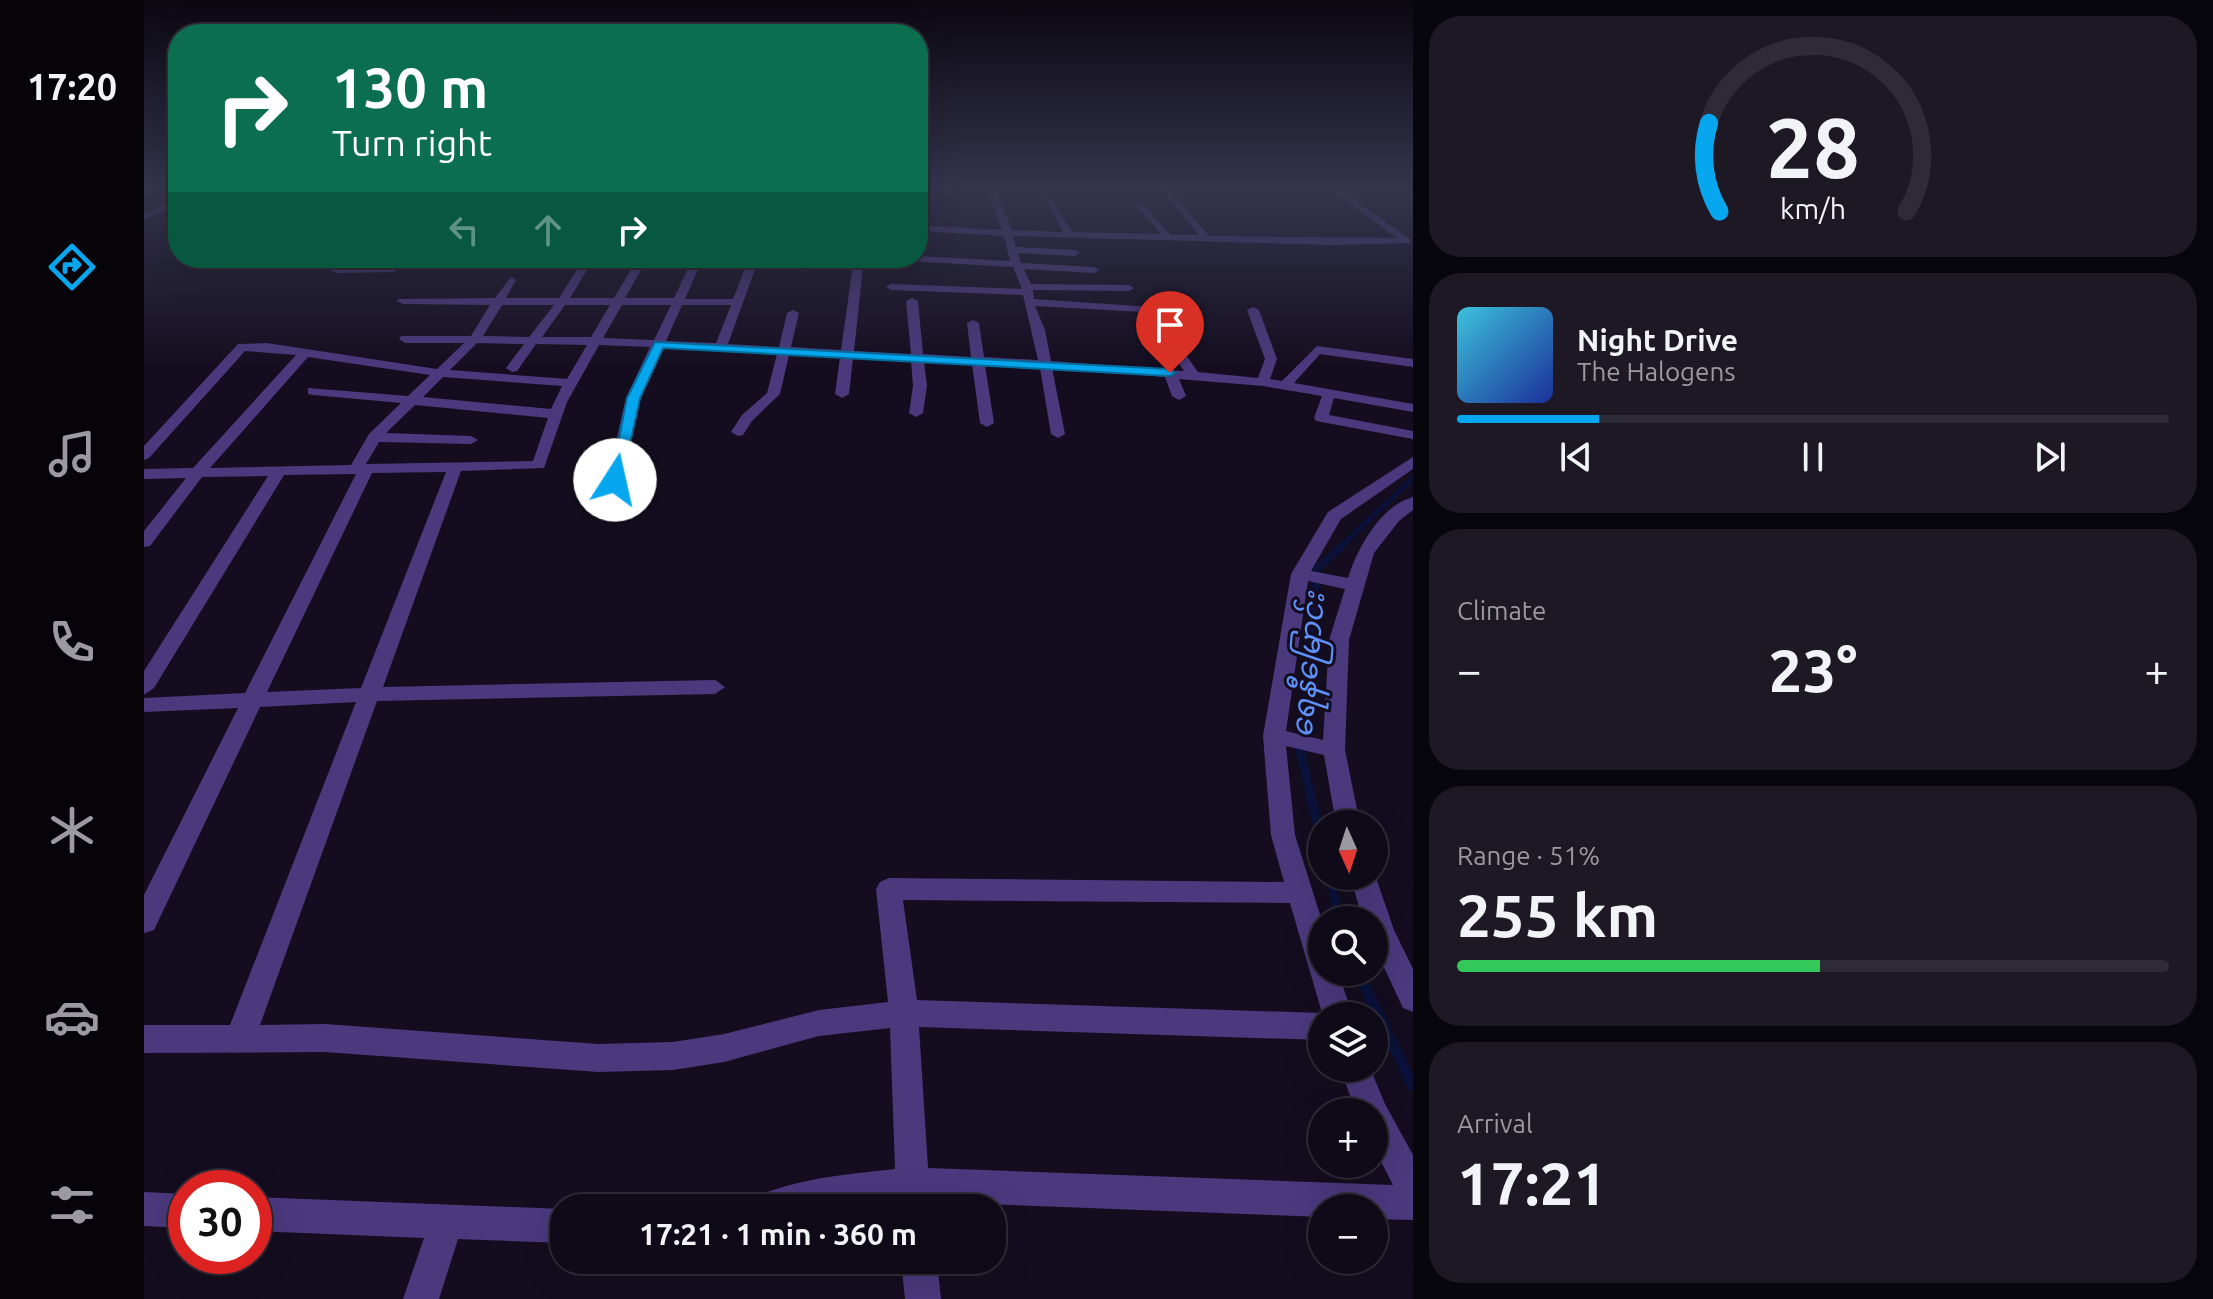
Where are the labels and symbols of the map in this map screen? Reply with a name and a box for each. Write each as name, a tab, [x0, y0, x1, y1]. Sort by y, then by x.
pin	[1136, 291, 1204, 373]
position arrow	[573, 438, 657, 522]
water label: ရေနီမြောင်း	[1281, 589, 1339, 740]
north arrow	[1308, 810, 1388, 890]
speed limit sign: 30	[168, 1170, 272, 1274]

